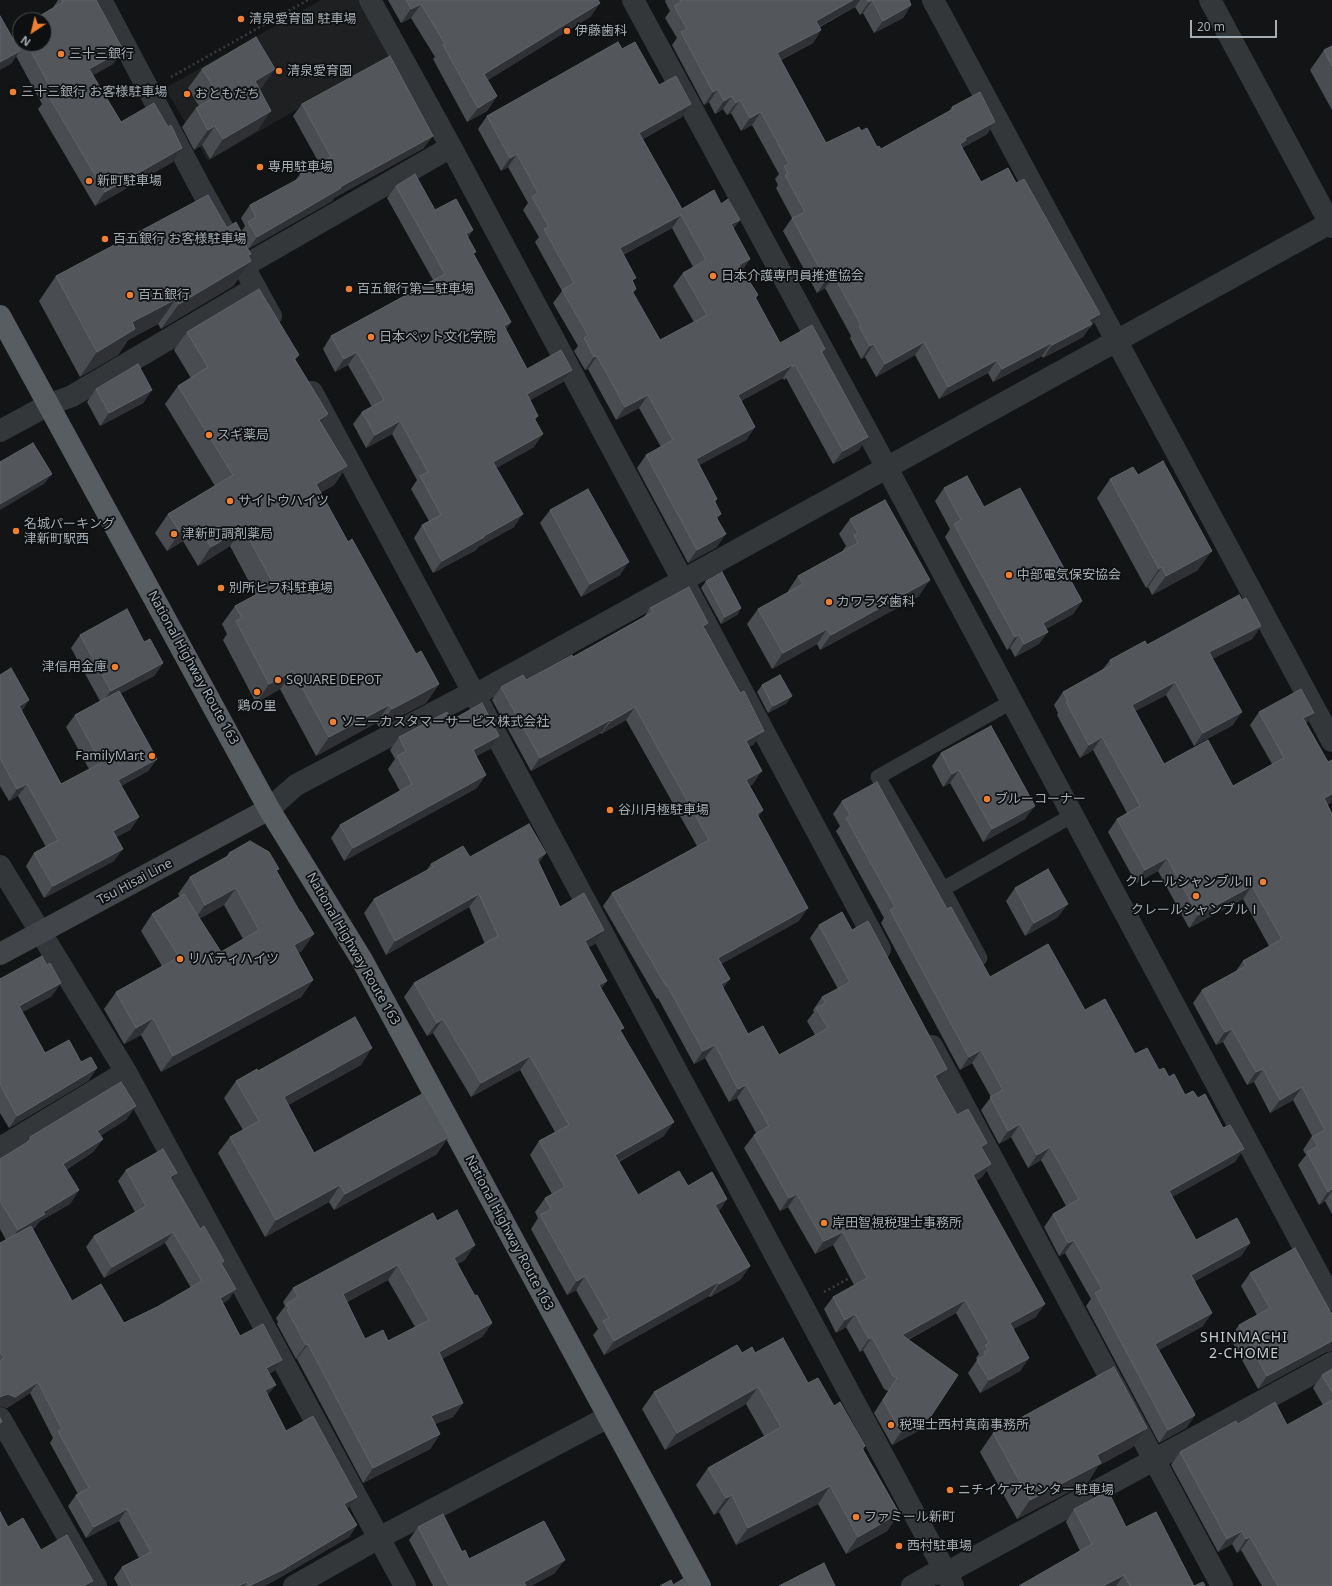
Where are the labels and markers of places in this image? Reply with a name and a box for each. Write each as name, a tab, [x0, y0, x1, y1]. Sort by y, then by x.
place label: 清泉愛育園 駐車場	[249, 11, 356, 27]
marker: 清泉愛育園 駐車場	[236, 14, 246, 24]
place label: 伊藤歯科	[575, 23, 627, 39]
marker: 伊藤歯科	[562, 26, 572, 36]
place label: 三十三銀行	[69, 46, 134, 62]
marker: 三十三銀行	[56, 49, 66, 59]
place label: 清泉愛育園	[287, 63, 352, 79]
marker: 清泉愛育園	[274, 66, 284, 76]
place label: 三十三銀行 お客様駐車場	[21, 84, 167, 100]
place label: おともだち	[195, 86, 260, 102]
marker: 三十三銀行 お客様駐車場	[8, 87, 18, 97]
marker: おともだち	[182, 89, 192, 99]
place label: 専用駐車場	[268, 159, 333, 175]
marker: 専用駐車場	[255, 162, 265, 172]
place label: 新町駐車場	[97, 173, 162, 189]
marker: 新町駐車場	[84, 176, 94, 186]
place label: 百五銀行 お客様駐車場	[113, 231, 246, 247]
marker: 百五銀行 お客様駐車場	[100, 234, 110, 244]
place label: 日本介護専門員推進協会	[721, 268, 864, 284]
marker: 日本介護専門員推進協会	[708, 271, 718, 281]
place label: 百五銀行第二駐車場	[357, 281, 474, 297]
marker: 百五銀行第二駐車場	[344, 284, 354, 294]
place label: 百五銀行	[138, 287, 190, 303]
marker: 百五銀行	[125, 290, 135, 300]
place label: 日本ペット文化学院	[379, 329, 496, 345]
marker: 日本ペット文化学院	[366, 332, 376, 342]
place label: スギ薬局	[217, 427, 269, 443]
marker: スギ薬局	[204, 430, 214, 440]
place label: サイトウハイツ	[238, 493, 329, 509]
marker: サイトウハイツ	[225, 496, 235, 506]
place label: 名城パーキング 津新町駅西	[24, 516, 115, 547]
marker: 名城パーキング 津新町駅西	[11, 526, 21, 536]
place label: 津新町調剤薬局	[182, 526, 273, 542]
marker: 津新町調剤薬局	[169, 529, 179, 539]
place label: 中部電気保安協会	[1017, 567, 1121, 583]
marker: 中部電気保安協会	[1004, 570, 1014, 580]
place label: 別所ヒフ科駐車場	[229, 580, 333, 596]
marker: 別所ヒフ科駐車場	[216, 583, 226, 593]
place label: カワラダ歯科	[837, 594, 915, 610]
marker: カワラダ歯科	[824, 597, 834, 607]
place label: 津信用金庫	[42, 659, 107, 675]
marker: 津信用金庫	[110, 662, 120, 672]
place label: SQUARE DEPOT	[286, 672, 381, 688]
marker: SQUARE DEPOT	[273, 675, 283, 685]
marker: 鶏の里	[252, 687, 262, 697]
place label: 鶏の里	[238, 698, 276, 714]
place label: ソニーカスタマーサービス株式会社	[341, 714, 549, 730]
marker: ソニーカスタマーサービス株式会社	[328, 717, 338, 727]
place label: FamilyMart	[75, 748, 144, 764]
marker: FamilyMart	[147, 751, 157, 761]
place label: ブルーコーナー	[995, 791, 1086, 807]
marker: ブルーコーナー	[982, 794, 992, 804]
place label: 谷川月極駐車場	[618, 802, 709, 818]
marker: 谷川月極駐車場	[605, 805, 615, 815]
place label: クレールシャンブルⅡ	[1125, 874, 1255, 890]
marker: クレールシャンブルⅡ	[1258, 877, 1268, 887]
marker: クレールシャンブルⅠ	[1191, 891, 1201, 901]
place label: クレールシャンブルⅠ	[1131, 902, 1261, 918]
place label: リバティハイツ	[188, 951, 279, 967]
marker: リバティハイツ	[175, 954, 185, 964]
place label: 岸田智視税理士事務所	[832, 1215, 962, 1231]
marker: 岸田智視税理士事務所	[819, 1218, 829, 1228]
place label: 税理士西村真南事務所	[899, 1417, 1029, 1433]
marker: 税理士西村真南事務所	[886, 1420, 896, 1430]
place label: ニチイケアセンター駐車場	[958, 1482, 1114, 1498]
marker: ニチイケアセンター駐車場	[945, 1485, 955, 1495]
place label: ファミール新町	[864, 1509, 955, 1525]
marker: ファミール新町	[851, 1512, 861, 1522]
place label: 西村駐車場	[907, 1538, 972, 1554]
marker: 西村駐車場	[894, 1541, 904, 1551]

